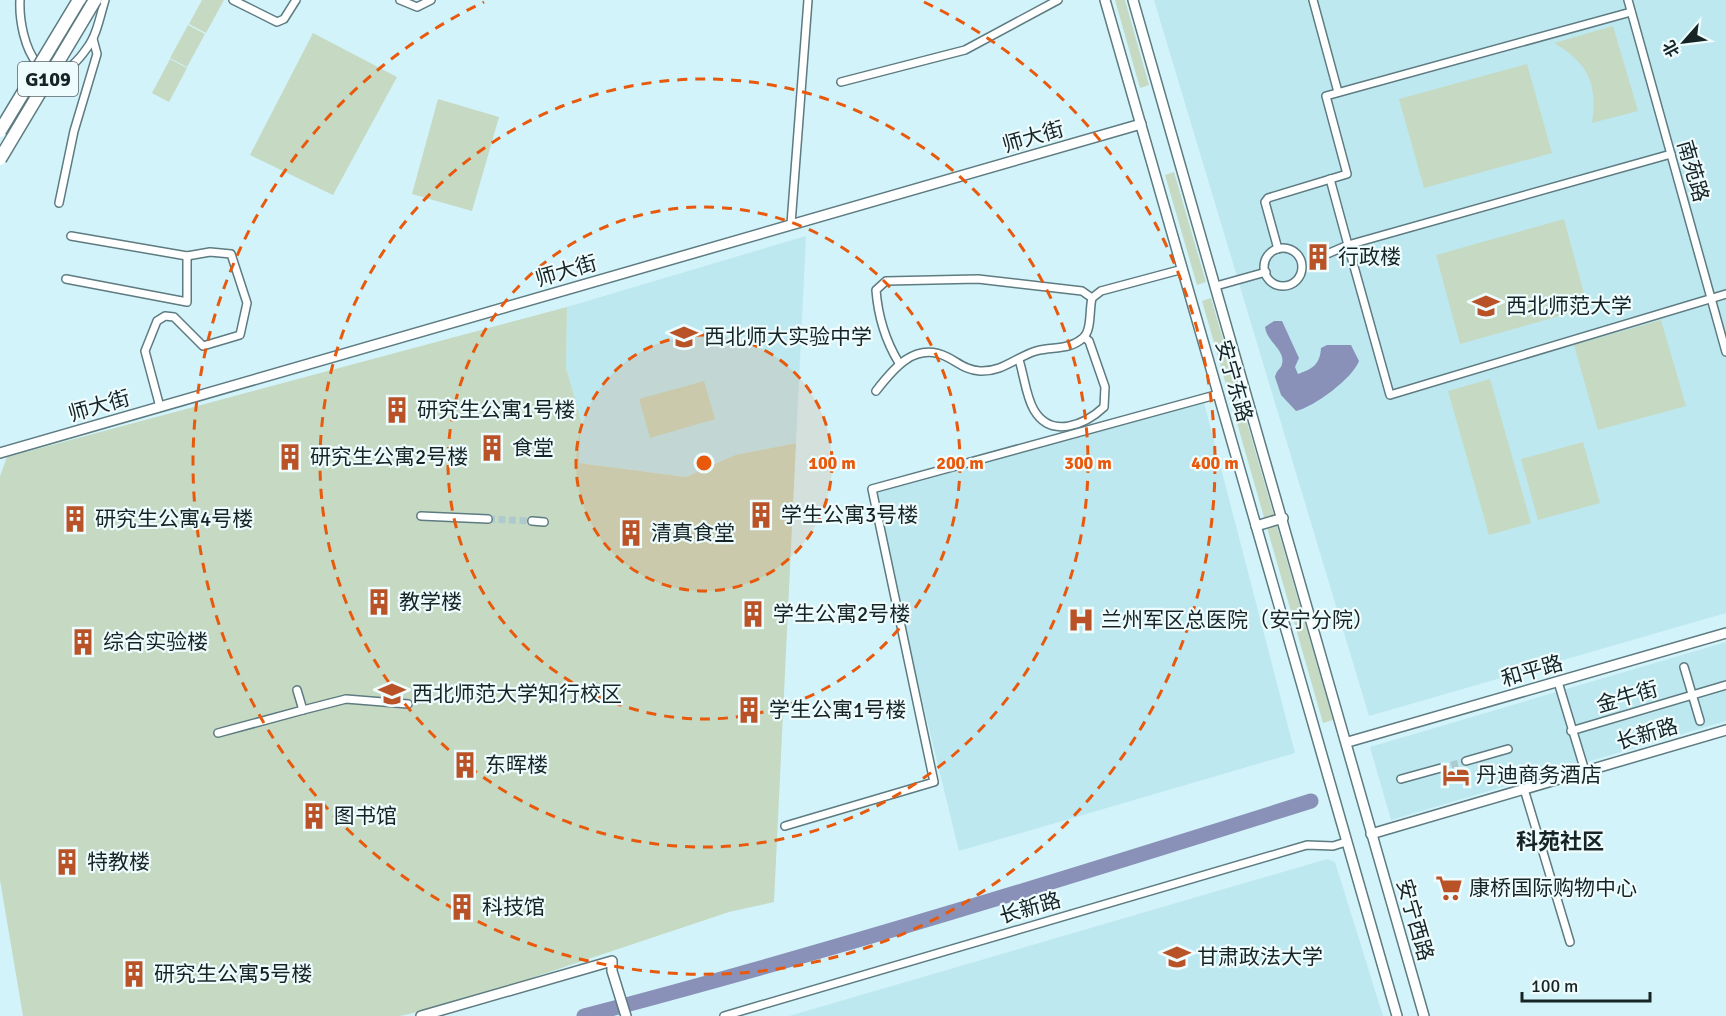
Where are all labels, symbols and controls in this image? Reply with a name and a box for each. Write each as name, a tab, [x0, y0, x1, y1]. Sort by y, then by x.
north arrow	[1654, 12, 1714, 72]
text: 北	[1659, 37, 1684, 60]
road number: G109	[18, 62, 78, 96]
street label: 师大街	[999, 116, 1067, 158]
street label: 南苑路	[1672, 137, 1714, 205]
building icon: 行政楼	[1303, 242, 1333, 272]
place label: 行政楼	[1338, 244, 1401, 270]
street label: 师大街	[532, 250, 600, 292]
school or university icon: 西北师范大学	[1471, 291, 1501, 321]
place label: 西北师范大学	[1506, 293, 1632, 319]
school or university icon: 西北师大实验中学	[669, 322, 699, 352]
place label: 西北师大实验中学	[704, 324, 872, 350]
street label: 安宁东路	[1210, 337, 1258, 425]
street label: 师大街	[65, 385, 133, 427]
building icon: 研究生公寓1号楼	[382, 395, 412, 425]
place label: 研究生公寓1号楼	[417, 397, 575, 423]
building icon: 食堂	[477, 433, 507, 463]
place label: 食堂	[512, 435, 554, 461]
building icon: 研究生公寓2号楼	[275, 442, 305, 472]
place label: 研究生公寓2号楼	[310, 444, 468, 470]
text: 100 m	[808, 452, 856, 474]
text: 200 m	[936, 452, 984, 474]
text: 300 m	[1064, 452, 1112, 474]
text: 400 m	[1191, 452, 1239, 474]
centre of rings	[694, 453, 714, 473]
building icon: 学生公寓3号楼	[746, 500, 776, 530]
place label: 学生公寓3号楼	[781, 502, 918, 528]
building icon: 研究生公寓4号楼	[60, 504, 90, 534]
place label: 研究生公寓4号楼	[95, 506, 253, 532]
building icon: 清真食堂	[616, 518, 646, 548]
place label: 清真食堂	[651, 520, 735, 546]
building icon: 教学楼	[364, 587, 394, 617]
place label: 教学楼	[399, 589, 462, 615]
building icon: 学生公寓2号楼	[738, 599, 768, 629]
place label: 学生公寓2号楼	[773, 601, 910, 627]
hospital icon: 兰州军区总医院（安宁分院）	[1066, 605, 1096, 635]
place label: 兰州军区总医院（安宁分院）	[1101, 607, 1374, 633]
building icon: 综合实验楼	[68, 627, 98, 657]
place label: 综合实验楼	[103, 629, 208, 655]
street label: 和平路	[1498, 650, 1566, 692]
street label: 金牛街	[1593, 676, 1661, 718]
school or university icon: 西北师范大学知行校区	[377, 679, 407, 709]
place label: 西北师范大学知行校区	[412, 681, 622, 707]
building icon: 学生公寓1号楼	[734, 695, 764, 725]
place label: 学生公寓1号楼	[769, 697, 906, 723]
street label: 长新路	[1613, 713, 1681, 755]
building icon: 东晖楼	[450, 750, 480, 780]
place label: 东晖楼	[485, 752, 548, 778]
hotel icon: 丹迪商务酒店	[1441, 760, 1471, 790]
place label: 丹迪商务酒店	[1476, 762, 1602, 788]
building icon: 图书馆	[299, 801, 329, 831]
place label: 图书馆	[334, 803, 397, 829]
district label: 科苑社区	[1516, 828, 1604, 855]
building icon: 特教楼	[52, 847, 82, 877]
place label: 特教楼	[87, 849, 150, 875]
supermarket icon: 康桥国际购物中心	[1434, 873, 1464, 903]
place label: 康桥国际购物中心	[1469, 875, 1637, 901]
street label: 安宁西路	[1391, 876, 1439, 964]
street label: 长新路	[996, 887, 1064, 929]
building icon: 科技馆	[447, 892, 477, 922]
place label: 科技馆	[482, 894, 545, 920]
school or university icon: 甘肃政法大学	[1162, 942, 1192, 972]
place label: 甘肃政法大学	[1197, 944, 1323, 970]
building icon: 研究生公寓5号楼	[119, 959, 149, 989]
place label: 研究生公寓5号楼	[154, 961, 312, 987]
scale bar	[1522, 965, 1650, 1003]
text: 100 m	[1531, 975, 1578, 997]

